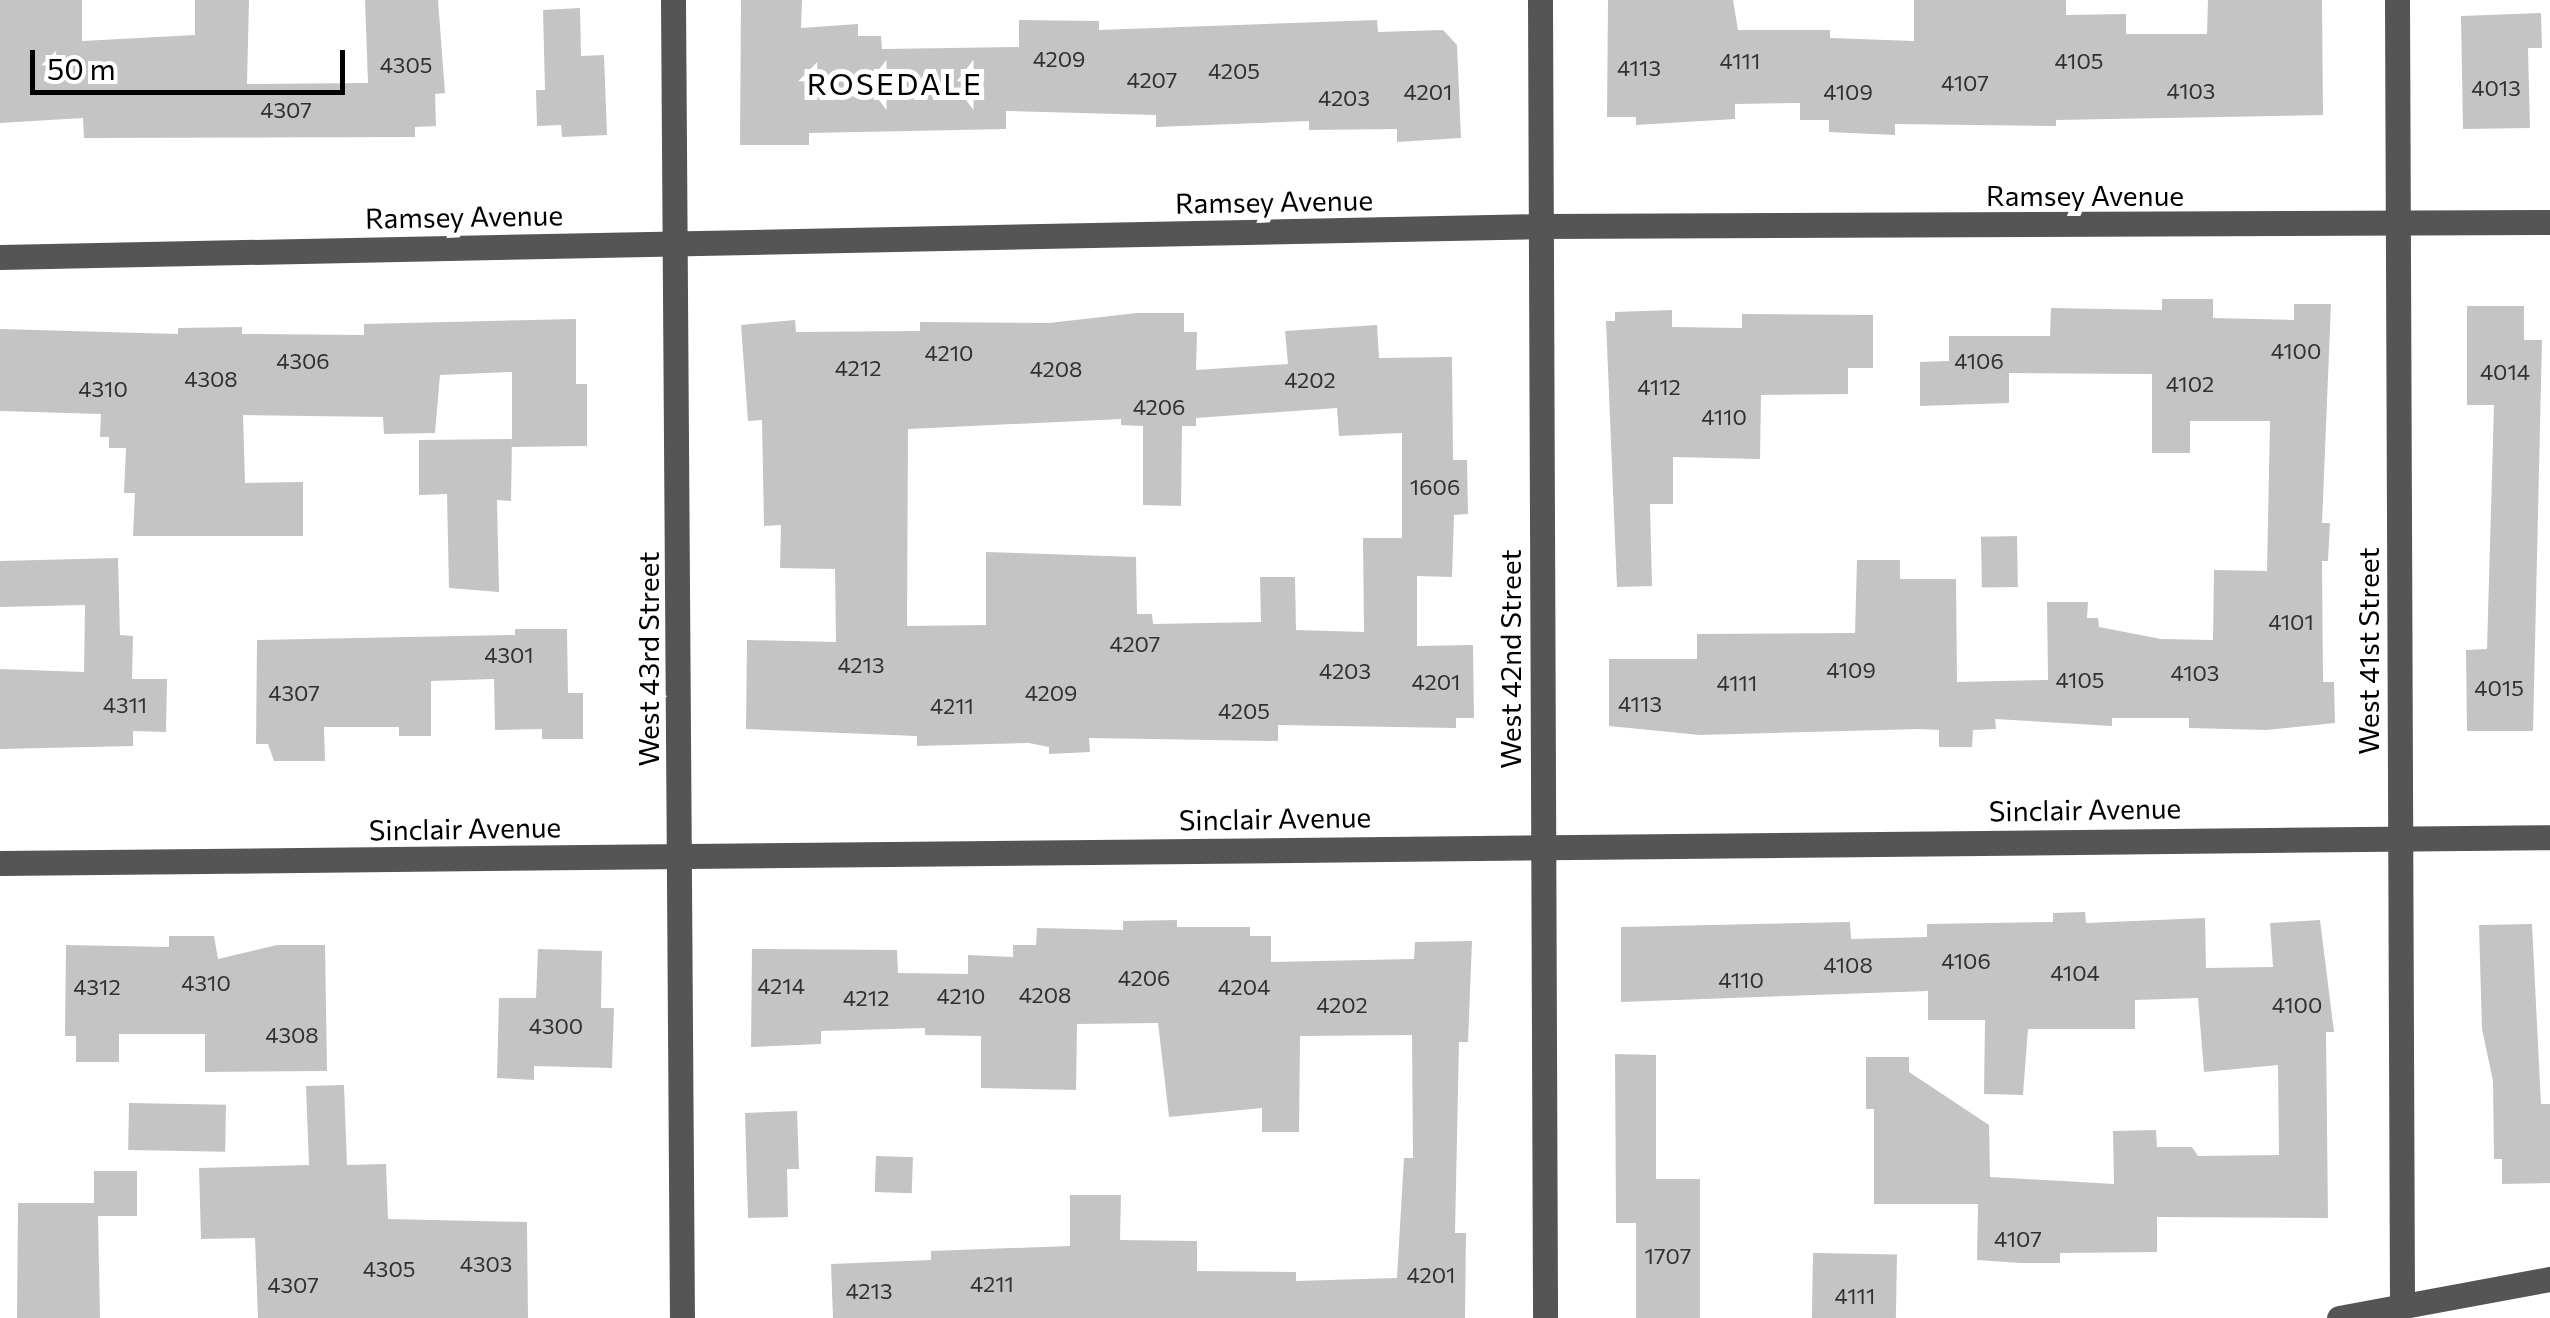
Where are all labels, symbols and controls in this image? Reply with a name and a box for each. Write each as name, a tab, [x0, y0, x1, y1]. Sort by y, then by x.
scale bar	[35, 30, 350, 92]
house number: 4209	[1033, 46, 1085, 72]
house number: 4111	[1720, 48, 1760, 74]
house number: 4105	[2055, 48, 2103, 74]
text: 50 m	[47, 49, 116, 86]
house number: 4305	[380, 52, 432, 78]
house number: 4113	[1617, 55, 1661, 81]
house number: 4205	[1208, 58, 1260, 84]
district label: ROSEDALE	[807, 65, 983, 101]
house number: 4207	[1127, 67, 1177, 93]
house number: 4107	[1941, 70, 1989, 96]
house number: 4013	[2471, 75, 2521, 101]
house number: 4103	[2167, 78, 2215, 104]
house number: 4201	[1404, 79, 1452, 105]
house number: 4109	[1823, 79, 1873, 105]
house number: 4203	[1318, 85, 1370, 111]
house number: 4307	[260, 97, 312, 123]
street label: Ramsey Avenue	[1986, 178, 2184, 212]
street label: Ramsey Avenue	[1175, 182, 1373, 220]
street label: Ramsey Avenue	[365, 197, 563, 235]
house number: 4100	[2271, 338, 2321, 364]
house number: 4210	[925, 340, 973, 366]
house number: 4306	[276, 348, 330, 374]
house number: 4106	[1954, 348, 2004, 374]
house number: 4212	[835, 355, 881, 381]
house number: 4208	[1030, 356, 1082, 382]
house number: 4014	[2480, 359, 2530, 385]
house number: 4308	[184, 366, 238, 392]
house number: 4202	[1284, 367, 1336, 393]
house number: 4102	[2166, 371, 2214, 397]
house number: 4112	[1637, 374, 1681, 400]
house number: 4310	[78, 376, 128, 402]
house number: 4206	[1133, 394, 1185, 420]
house number: 4110	[1701, 404, 1747, 430]
house number: 1606	[1410, 474, 1460, 500]
street label: West 41st Street	[2351, 547, 2385, 755]
street label: West 42nd Street	[1493, 549, 1527, 769]
street label: West 43rd Street	[631, 551, 665, 767]
house number: 4101	[2268, 609, 2314, 635]
house number: 4207	[1110, 631, 1160, 657]
house number: 4301	[484, 642, 534, 668]
house number: 4213	[837, 652, 885, 678]
house number: 4109	[1826, 657, 1876, 683]
house number: 4203	[1319, 658, 1371, 684]
house number: 4103	[2171, 660, 2219, 686]
house number: 4105	[2056, 667, 2104, 693]
house number: 4201	[1412, 669, 1460, 695]
house number: 4111	[1717, 670, 1757, 696]
house number: 4015	[2474, 675, 2524, 701]
house number: 4307	[268, 680, 320, 706]
house number: 4209	[1025, 680, 1077, 706]
house number: 4113	[1618, 691, 1662, 717]
house number: 4311	[103, 692, 147, 718]
house number: 4211	[930, 693, 974, 719]
house number: 4205	[1218, 698, 1270, 724]
street label: Sinclair Avenue	[1989, 791, 2181, 827]
street label: Sinclair Avenue	[1179, 800, 1371, 836]
street label: Sinclair Avenue	[369, 810, 561, 846]
house number: 4106	[1941, 948, 1991, 974]
house number: 4108	[1823, 952, 1873, 978]
house number: 4104	[2050, 960, 2100, 986]
house number: 4206	[1118, 965, 1170, 991]
house number: 4110	[1718, 967, 1764, 993]
house number: 4310	[181, 970, 231, 996]
house number: 4214	[757, 973, 805, 999]
house number: 4312	[73, 974, 121, 1000]
house number: 4204	[1218, 974, 1270, 1000]
house number: 4208	[1019, 982, 1071, 1008]
house number: 4210	[937, 983, 985, 1009]
house number: 4212	[843, 985, 889, 1011]
house number: 4202	[1316, 992, 1368, 1018]
house number: 4100	[2272, 992, 2322, 1018]
house number: 4300	[529, 1013, 583, 1039]
house number: 4308	[265, 1022, 319, 1048]
house number: 4107	[1994, 1226, 2042, 1252]
house number: 1707	[1645, 1243, 1691, 1269]
house number: 4303	[460, 1251, 512, 1277]
house number: 4305	[363, 1256, 415, 1282]
house number: 4201	[1407, 1262, 1455, 1288]
house number: 4211	[970, 1271, 1014, 1297]
house number: 4307	[267, 1272, 319, 1298]
house number: 4213	[845, 1278, 893, 1304]
house number: 4111	[1835, 1283, 1875, 1309]

